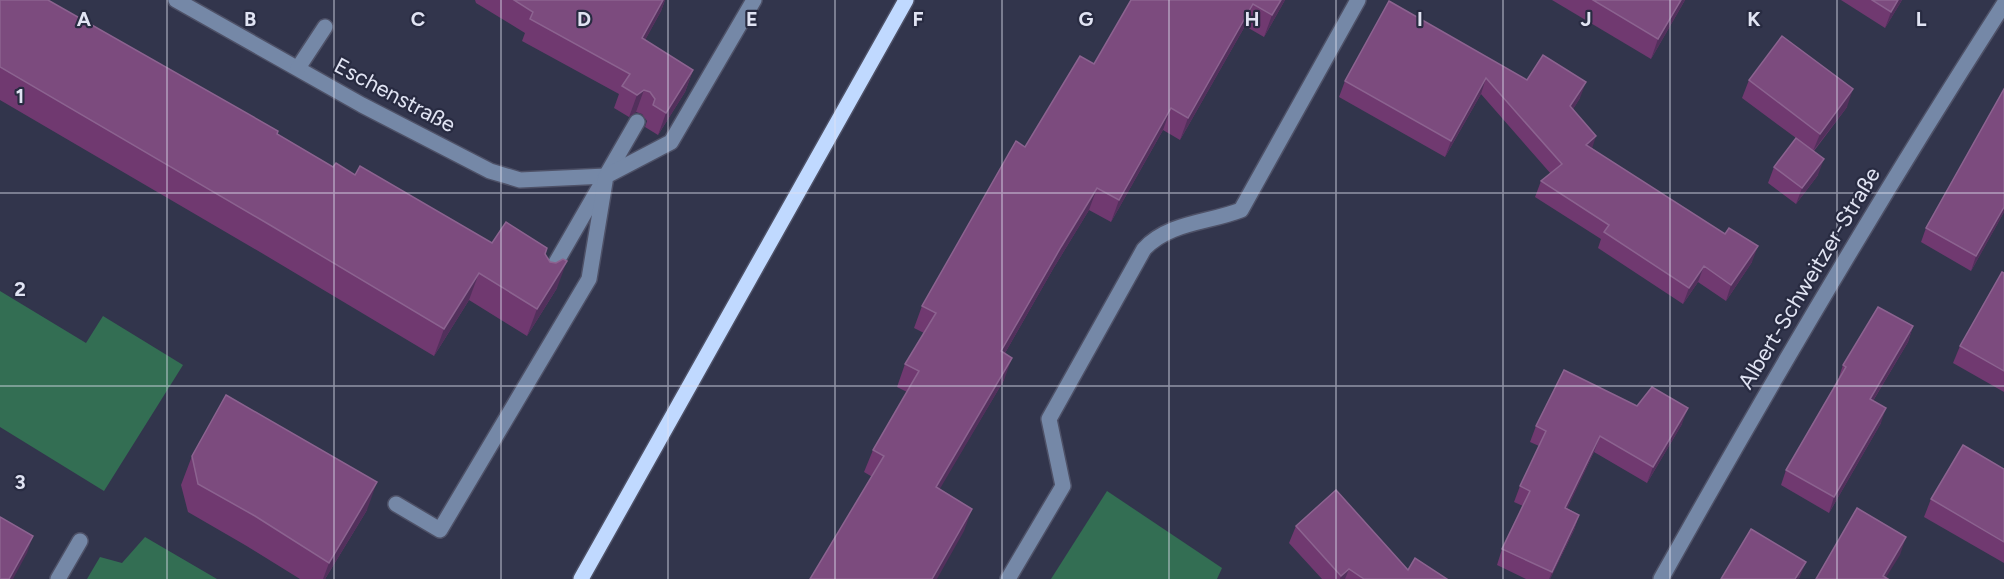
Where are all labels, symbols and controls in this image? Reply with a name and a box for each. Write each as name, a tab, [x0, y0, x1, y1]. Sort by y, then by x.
text: A	[77, 7, 92, 31]
text: B	[244, 7, 256, 31]
text: C	[411, 7, 425, 31]
text: D	[577, 7, 591, 31]
text: E	[746, 7, 758, 31]
text: F	[912, 7, 924, 31]
text: G	[1079, 7, 1094, 31]
text: H	[1245, 7, 1260, 31]
text: I	[1417, 7, 1423, 31]
text: J	[1580, 7, 1592, 31]
text: K	[1747, 7, 1761, 31]
text: L	[1916, 7, 1927, 31]
street label: Eschenstraße	[330, 52, 460, 138]
text: 1	[16, 84, 24, 108]
street label: Albert-Schweitzer-Straße	[1732, 162, 1886, 394]
text: 2	[14, 277, 26, 301]
text: 3	[14, 470, 26, 494]

